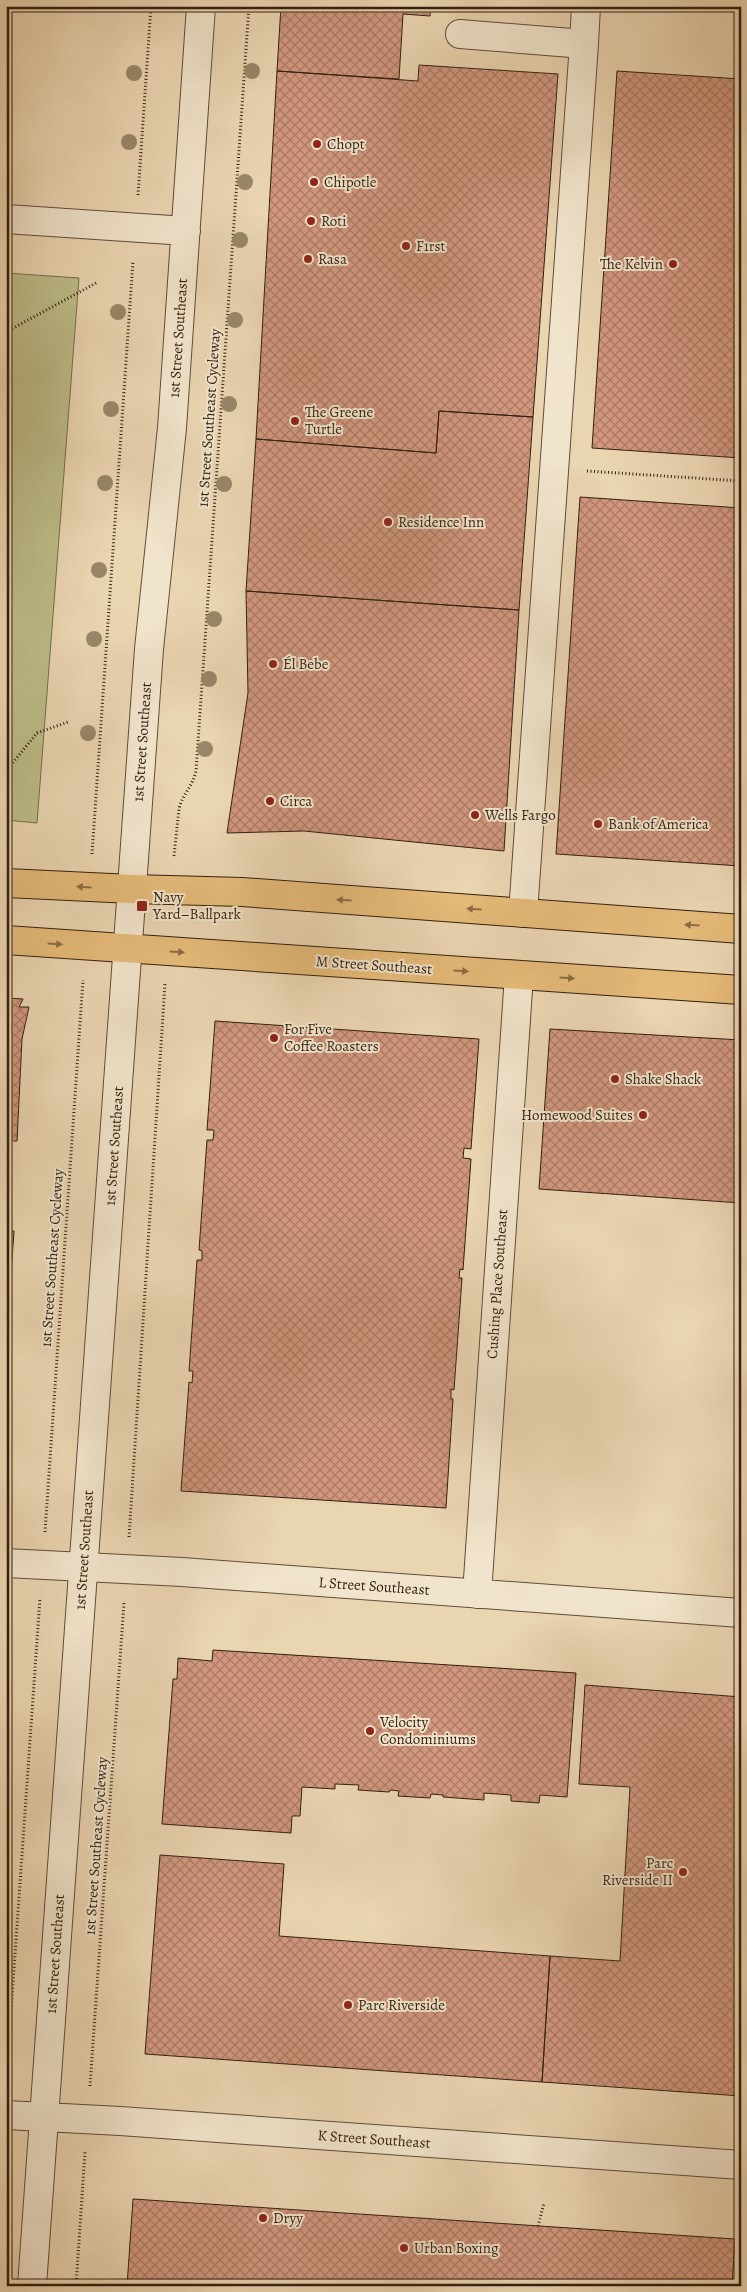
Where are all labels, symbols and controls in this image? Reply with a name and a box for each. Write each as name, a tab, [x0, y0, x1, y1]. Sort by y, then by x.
place label: Chopt	[327, 134, 365, 154]
marker: Chopt	[311, 138, 323, 150]
place label: Chipotle	[324, 172, 377, 192]
marker: Chipotle	[308, 176, 320, 188]
place label: Roti	[321, 211, 346, 231]
marker: Roti	[305, 215, 317, 227]
place label: F1rst	[416, 236, 446, 256]
marker: F1rst	[400, 240, 412, 252]
place label: Rasa	[318, 249, 347, 269]
marker: Rasa	[302, 253, 314, 265]
place label: The Kelvin	[600, 254, 663, 274]
marker: The Kelvin	[667, 258, 679, 270]
street label: 1st Street Southeast	[164, 277, 192, 398]
street label: 1st Street Southeast Cycleway	[193, 328, 225, 508]
place label: The Greene Turtle	[305, 402, 374, 439]
marker: The Greene Turtle	[289, 415, 301, 427]
place label: Residence Inn	[398, 512, 484, 532]
marker: Residence Inn	[382, 516, 394, 528]
place label: Él Bebe	[283, 654, 329, 674]
marker: Él Bebe	[267, 658, 279, 670]
street label: 1st Street Southeast	[128, 681, 156, 802]
place label: Circa	[280, 791, 312, 811]
marker: Circa	[264, 795, 276, 807]
place label: Wells Fargo	[484, 805, 556, 825]
marker: Wells Fargo	[469, 809, 481, 821]
place label: Bank of America	[608, 814, 709, 834]
marker: Bank of America	[592, 818, 604, 830]
one-way arrow	[75, 883, 91, 891]
place label: Navy Yard–Ballpark	[152, 887, 241, 924]
one-way arrow	[336, 895, 352, 903]
marker: Navy Yard–Ballpark	[135, 899, 149, 913]
one-way arrow	[466, 905, 482, 913]
one-way arrow	[684, 921, 700, 929]
one-way arrow	[47, 940, 63, 948]
one-way arrow	[169, 948, 185, 956]
street label: M Street Southeast	[315, 951, 433, 979]
one-way arrow	[453, 967, 469, 975]
one-way arrow	[560, 975, 576, 983]
place label: For Five Coffee Roasters	[284, 1019, 379, 1056]
marker: For Five Coffee Roasters	[268, 1032, 280, 1044]
place label: Shake Shack	[625, 1069, 702, 1089]
marker: Shake Shack	[609, 1073, 621, 1085]
street label: 1st Street Southeast	[100, 1085, 128, 1206]
place label: Homewood Suites	[521, 1105, 633, 1125]
marker: Homewood Suites	[637, 1109, 649, 1121]
street label: 1st Street Southeast Cycleway	[36, 1168, 68, 1348]
street label: Cushing Place Southeast	[482, 1208, 512, 1360]
street label: 1st Street Southeast	[70, 1489, 98, 1610]
street label: L Street Southeast	[318, 1572, 430, 1600]
place label: Velocity Condominiums	[379, 1712, 476, 1749]
marker: Velocity Condominiums	[364, 1725, 376, 1737]
street label: 1st Street Southeast Cycleway	[80, 1756, 112, 1936]
place label: Parc Riverside II	[602, 1853, 673, 1890]
marker: Parc Riverside II	[677, 1866, 689, 1878]
street label: 1st Street Southeast	[41, 1893, 69, 2014]
place label: Parc Riverside	[358, 1995, 445, 2015]
marker: Parc Riverside	[342, 1999, 354, 2011]
street label: K Street Southeast	[317, 2125, 431, 2153]
place label: Dryy	[273, 2208, 303, 2228]
marker: Dryy	[257, 2212, 269, 2224]
place label: Urban Boxing	[414, 2238, 499, 2258]
marker: Urban Boxing	[398, 2242, 410, 2254]

